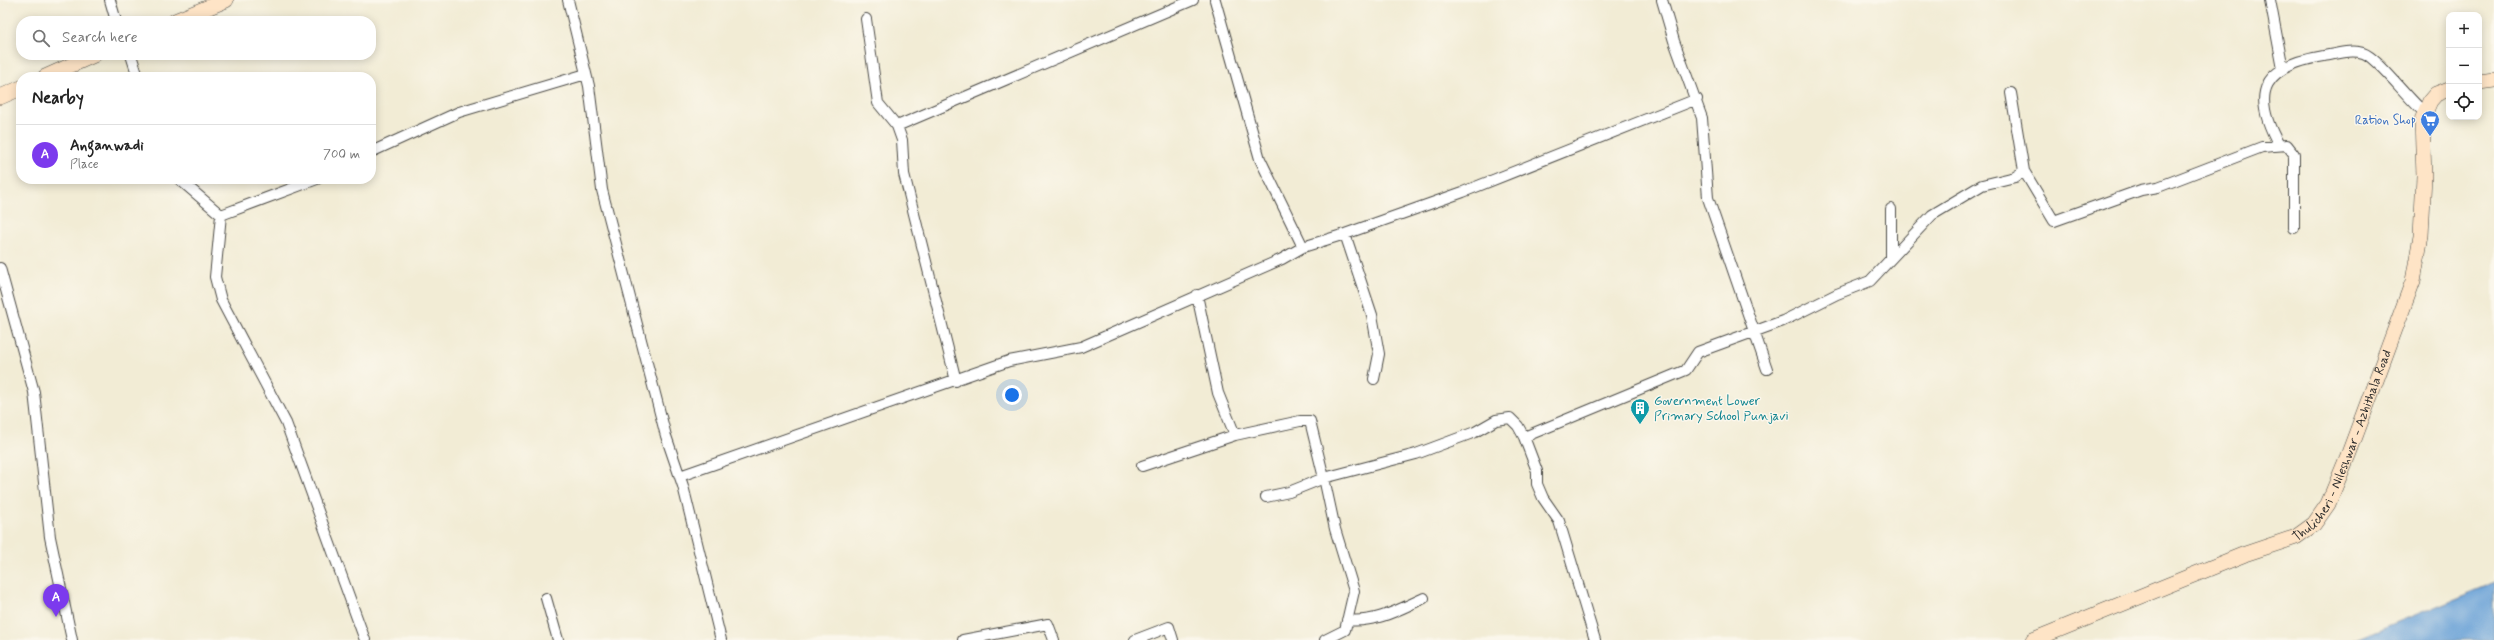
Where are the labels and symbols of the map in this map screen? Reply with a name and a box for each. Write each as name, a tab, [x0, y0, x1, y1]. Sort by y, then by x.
supermarket icon: Ration Shop	[2419, 109, 2441, 137]
place label: Ration Shop	[2355, 112, 2416, 129]
street label: Thulicheri - Nileshwar - Azhithala Road	[2289, 347, 2395, 545]
your location	[1002, 385, 1022, 405]
place label: Government Lower Primary School Punjavi	[1654, 393, 1789, 425]
building icon: Government Lower Primary School Punjavi	[1629, 397, 1651, 425]
pin: A	[43, 584, 69, 617]

